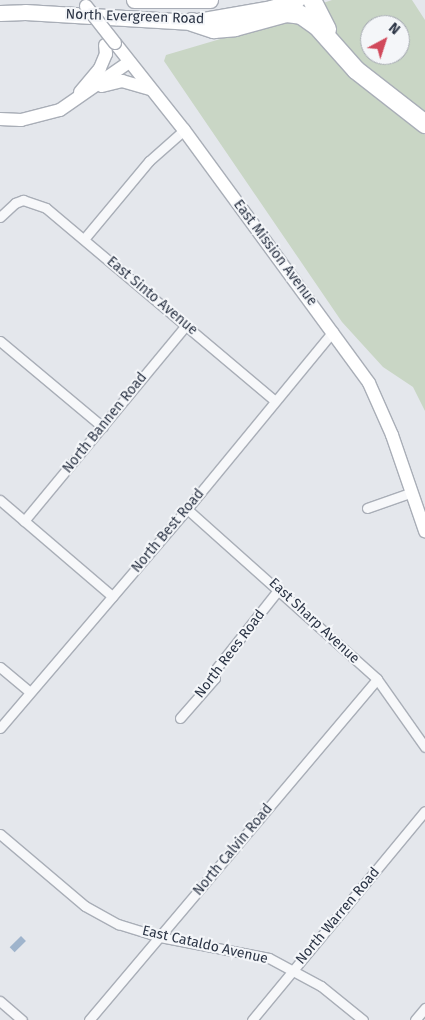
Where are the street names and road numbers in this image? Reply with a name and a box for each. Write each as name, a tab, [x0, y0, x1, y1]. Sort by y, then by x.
street label: North Evergreen Road	[65, 6, 205, 28]
street label: East Mission Avenue	[230, 197, 320, 309]
street label: East Sinto Avenue	[103, 253, 201, 339]
street label: North Bannen Road	[59, 369, 151, 477]
street label: North Best Road	[128, 486, 208, 576]
street label: East Sharp Avenue	[265, 575, 363, 667]
street label: North Rees Road	[191, 607, 269, 701]
street label: North Calvin Road	[190, 801, 276, 899]
street label: North Warren Road	[293, 864, 383, 968]
street label: East Cataldo Avenue	[140, 922, 270, 968]

